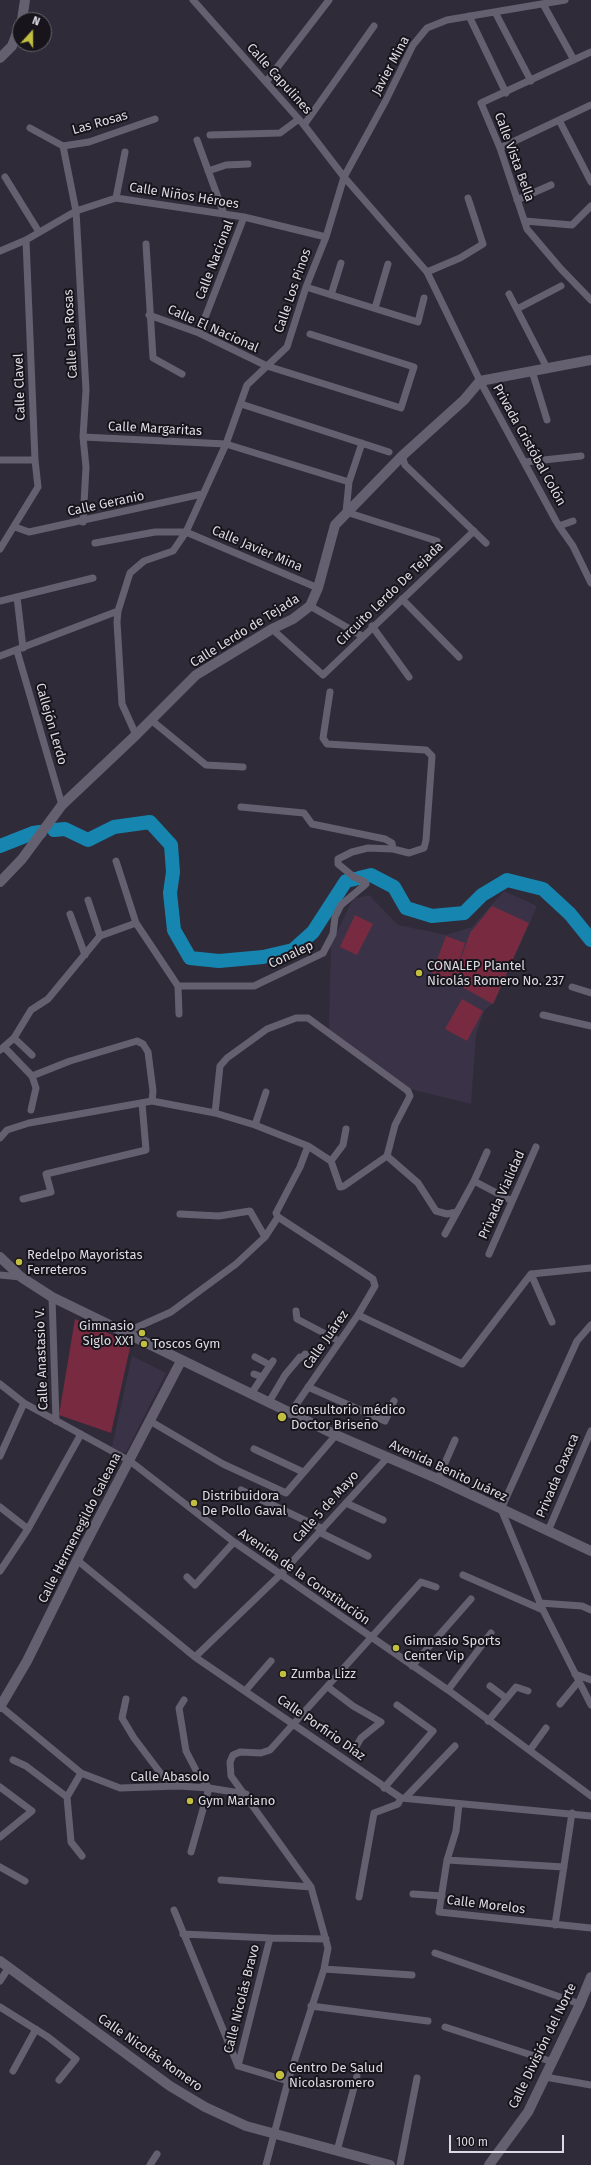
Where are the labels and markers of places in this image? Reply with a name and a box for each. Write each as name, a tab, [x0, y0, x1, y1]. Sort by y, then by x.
place label: CONALEP Plantel Nicolás Romero No. 237	[427, 958, 564, 989]
marker: CONALEP Plantel Nicolás Romero No. 237	[414, 968, 424, 978]
place label: Redelpo Mayoristas Ferreteros	[27, 1247, 142, 1278]
marker: Redelpo Mayoristas Ferreteros	[14, 1257, 24, 1267]
place label: Gimnasio Siglo XX1	[79, 1318, 134, 1349]
marker: Gimnasio Siglo XX1	[137, 1328, 147, 1338]
place label: Toscos Gym	[152, 1336, 220, 1352]
marker: Toscos Gym	[139, 1339, 149, 1349]
place label: Consultorio médico Doctor Briseño	[291, 1402, 406, 1433]
marker: Consultorio médico Doctor Briseño	[276, 1411, 288, 1423]
place label: Distribuidora De Pollo Gaval	[202, 1488, 286, 1519]
marker: Distribuidora De Pollo Gaval	[189, 1498, 199, 1508]
place label: Gimnasio Sports Center Vip	[404, 1633, 501, 1664]
marker: Gimnasio Sports Center Vip	[391, 1643, 401, 1653]
place label: Zumba Lizz	[291, 1666, 356, 1682]
marker: Zumba Lizz	[278, 1669, 288, 1679]
place label: Gym Mariano	[198, 1793, 275, 1809]
marker: Gym Mariano	[185, 1796, 195, 1806]
place label: Centro De Salud Nicolasromero	[289, 2060, 383, 2091]
marker: Centro De Salud Nicolasromero	[274, 2069, 286, 2081]

